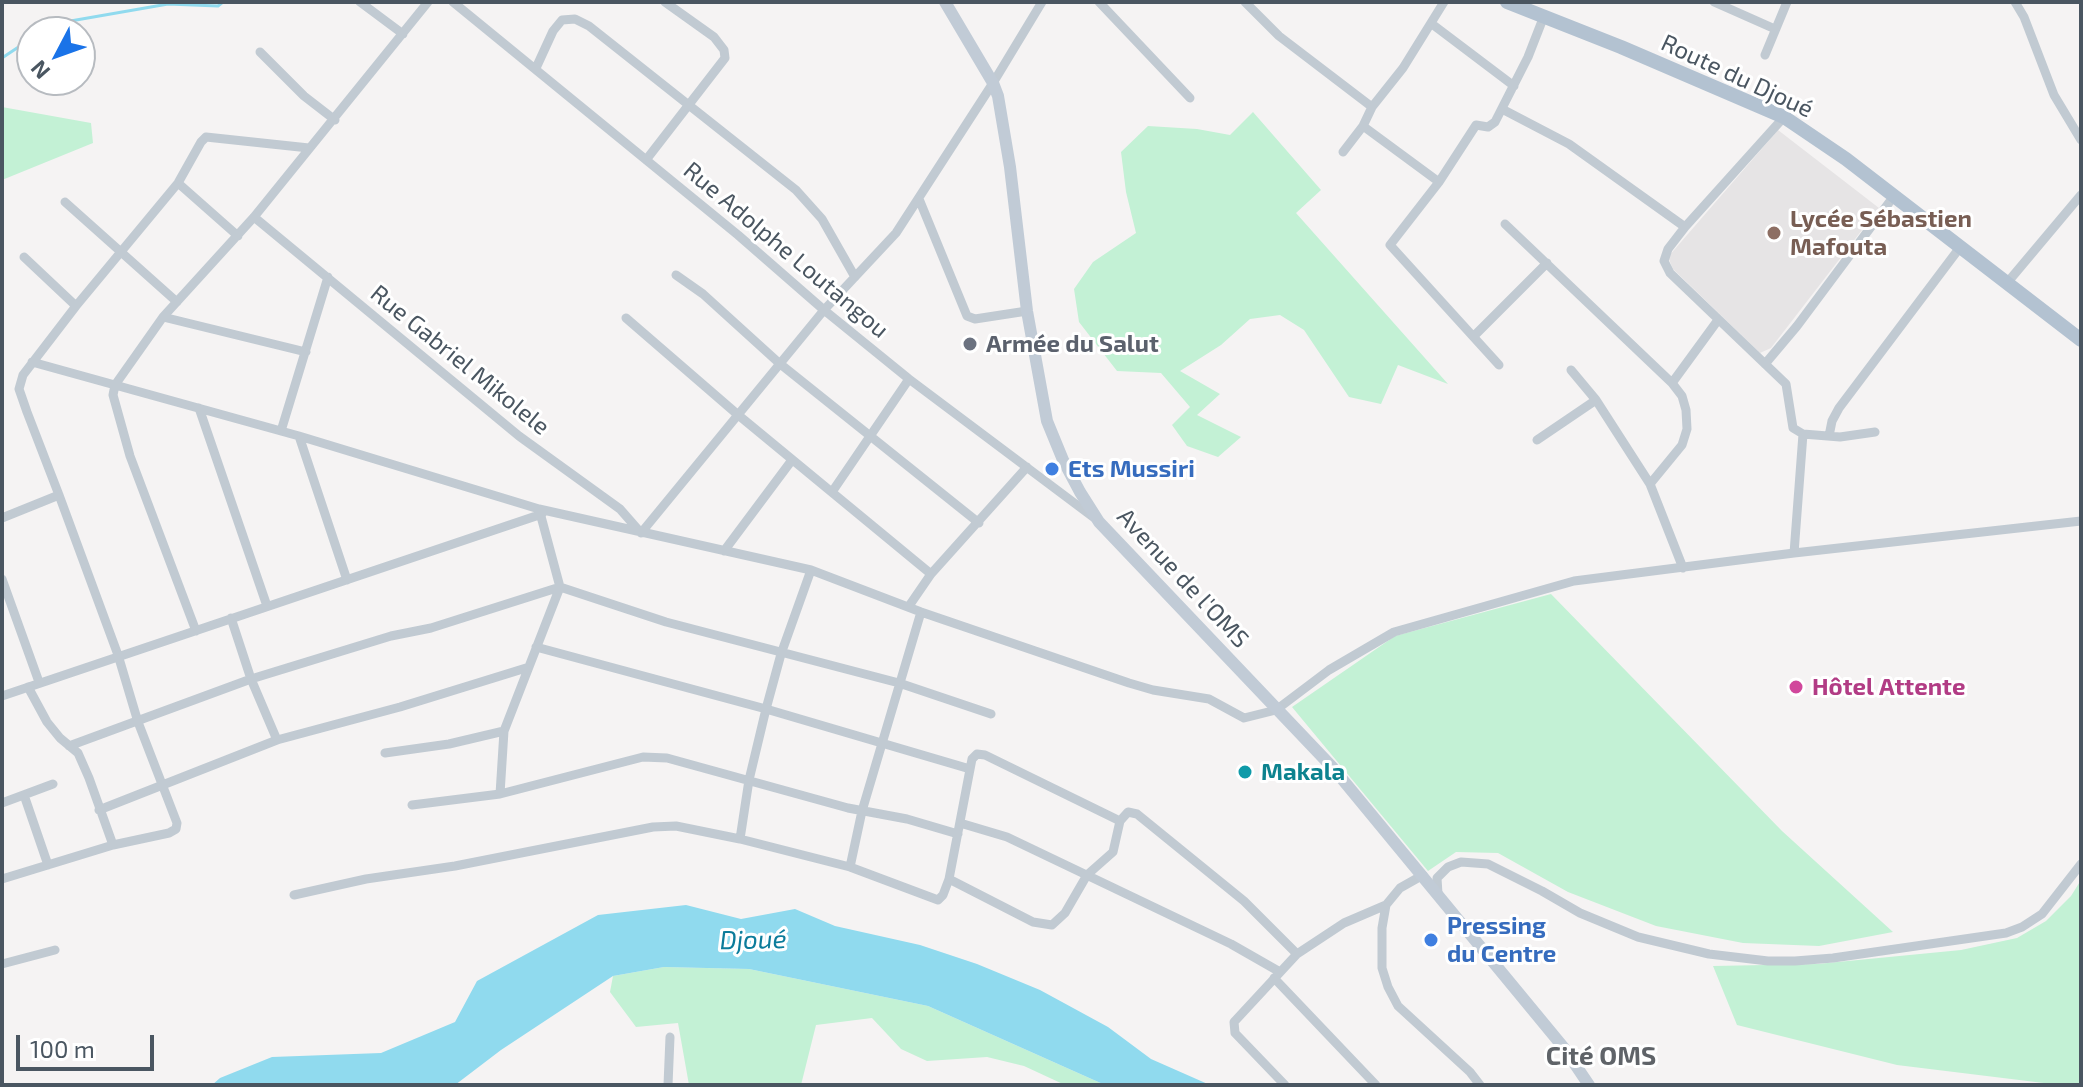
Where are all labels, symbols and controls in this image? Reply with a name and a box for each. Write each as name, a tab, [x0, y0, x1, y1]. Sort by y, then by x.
north arrow	[16, 16, 96, 96]
street label: Route du Djoué	[1656, 28, 1818, 124]
text: N	[24, 56, 54, 85]
street label: Rue Adolphe Loutangou	[678, 156, 894, 344]
place label: Lycée Sébastien Mafouta	[1790, 205, 1972, 261]
marker: Lycée Sébastien Mafouta	[1765, 224, 1783, 242]
street label: Rue Gabriel Mikolele	[365, 279, 555, 441]
place label: Armée du Salut	[986, 330, 1159, 358]
marker: Armée du Salut	[961, 335, 979, 353]
place label: Ets Mussiri	[1068, 455, 1195, 483]
marker: Ets Mussiri	[1043, 460, 1061, 478]
street label: Avenue de l'OMS	[1111, 502, 1255, 654]
place label: Hôtel Attente	[1812, 673, 1965, 701]
marker: Hôtel Attente	[1787, 678, 1805, 696]
place label: Makala	[1261, 758, 1345, 786]
marker: Makala	[1236, 763, 1254, 781]
place label: Pressing du Centre	[1447, 912, 1556, 968]
water label: Djoué	[719, 924, 787, 956]
marker: Pressing du Centre	[1422, 931, 1440, 949]
scale bar	[20, 1019, 158, 1069]
text: 100 m	[30, 1034, 95, 1063]
district label: Cité OMS	[1546, 1040, 1656, 1072]

